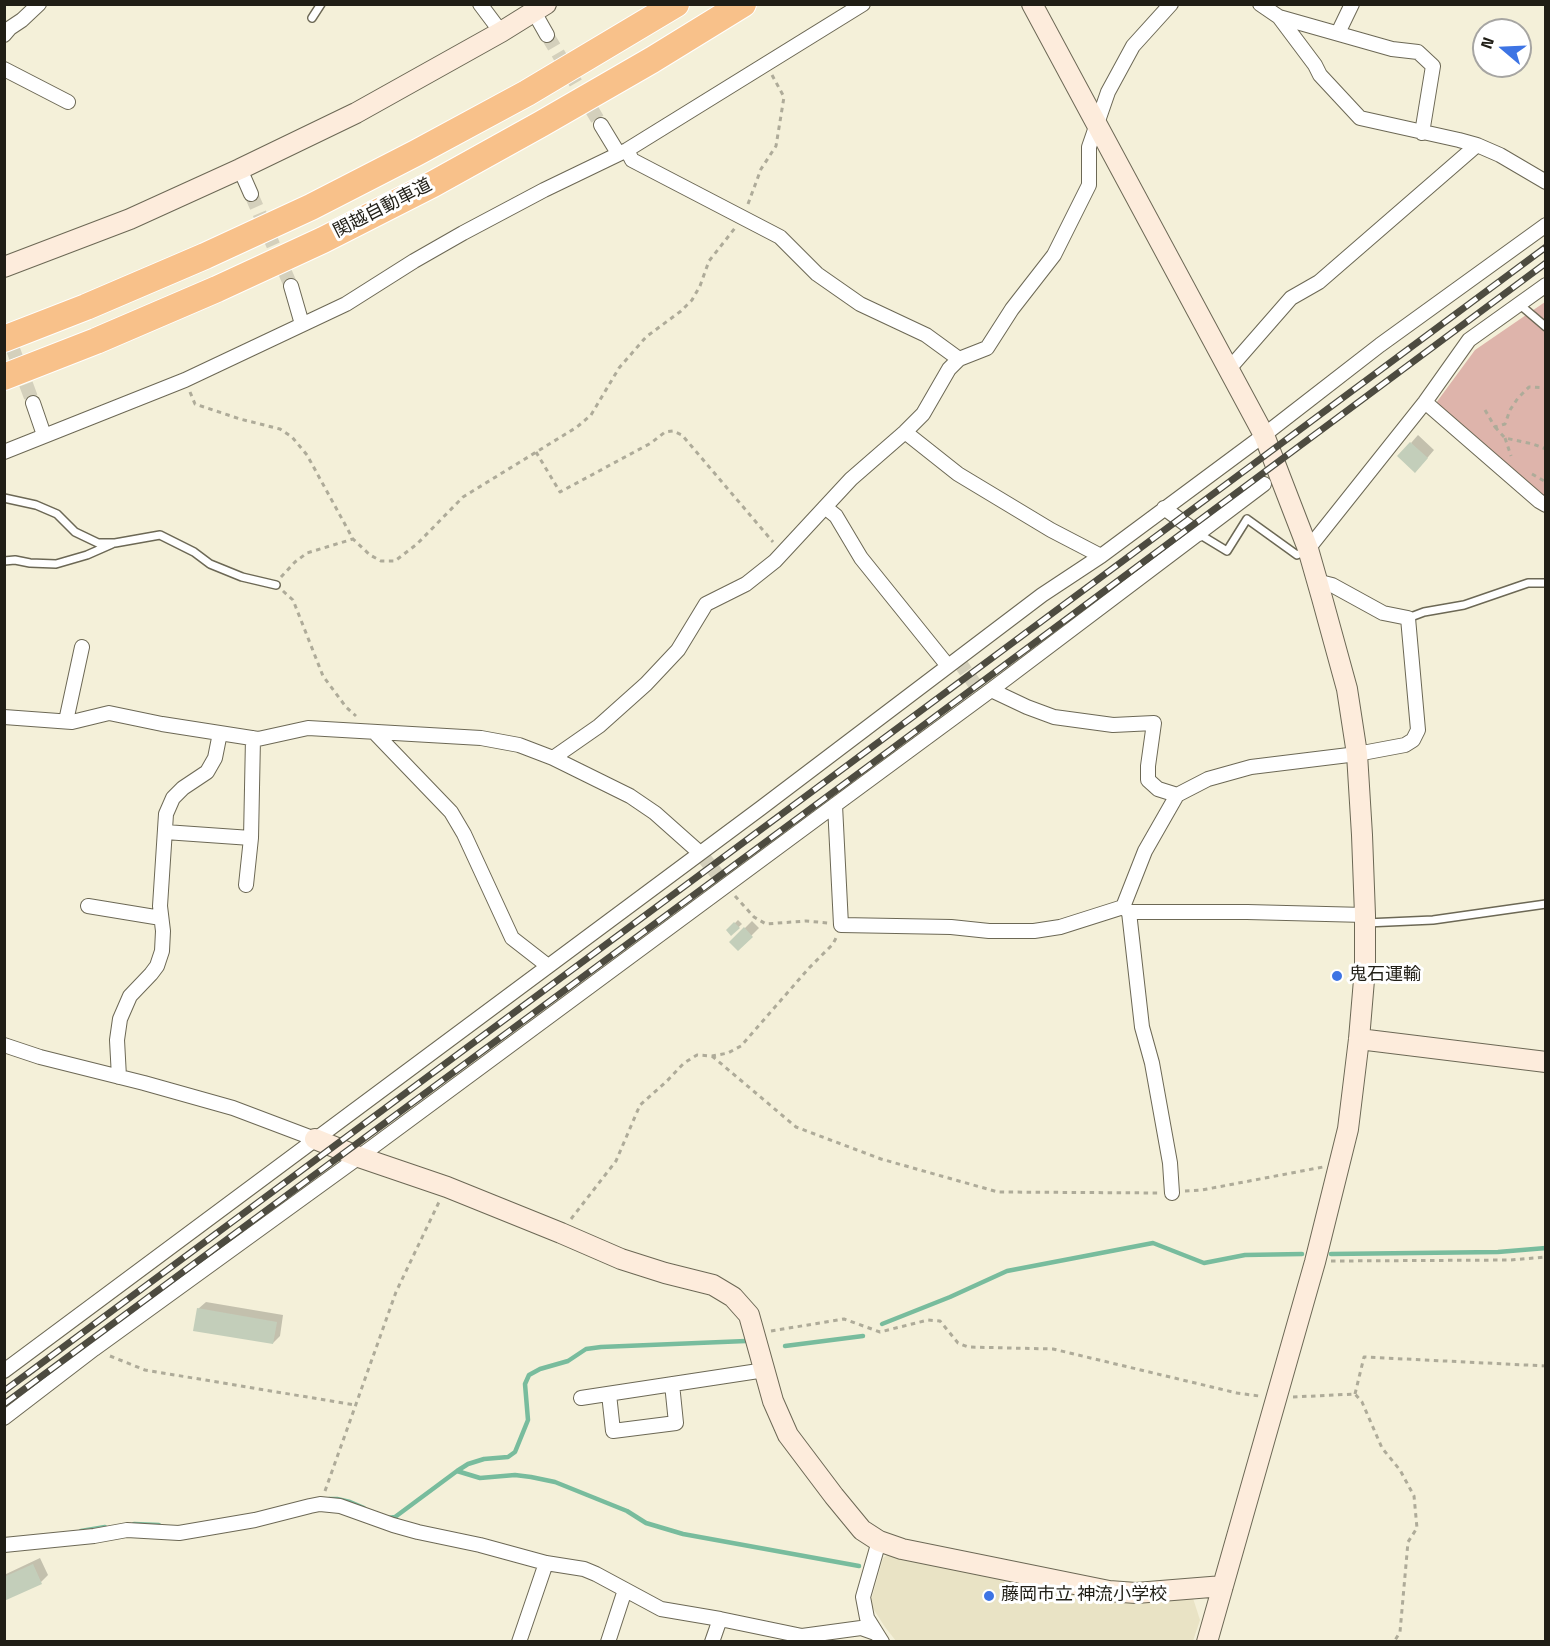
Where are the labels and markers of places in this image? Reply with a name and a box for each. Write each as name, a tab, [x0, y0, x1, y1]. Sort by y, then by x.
place label: 鬼石運輸	[1349, 965, 1421, 987]
marker: 鬼石運輸	[1330, 969, 1344, 983]
place label: 藤岡市立 神流小学校	[1001, 1585, 1167, 1607]
marker: 藤岡市立 神流小学校	[982, 1589, 996, 1603]

